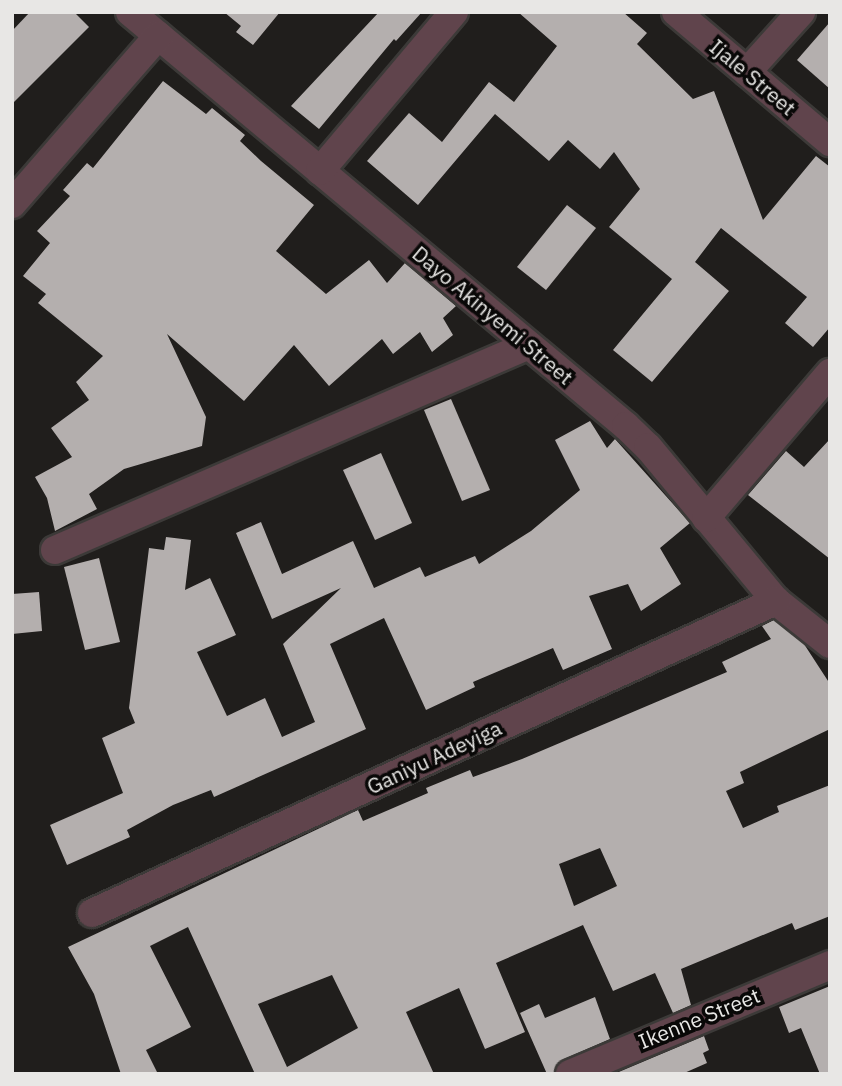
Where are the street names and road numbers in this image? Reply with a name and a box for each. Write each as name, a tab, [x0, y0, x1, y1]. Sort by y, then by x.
street label: Ijale Street	[705, 34, 801, 120]
street label: Dayo Akinyemi Street	[408, 240, 578, 390]
street label: Ganiyu Adeyiga	[363, 715, 505, 799]
street label: Ikenne Street	[635, 982, 763, 1054]

